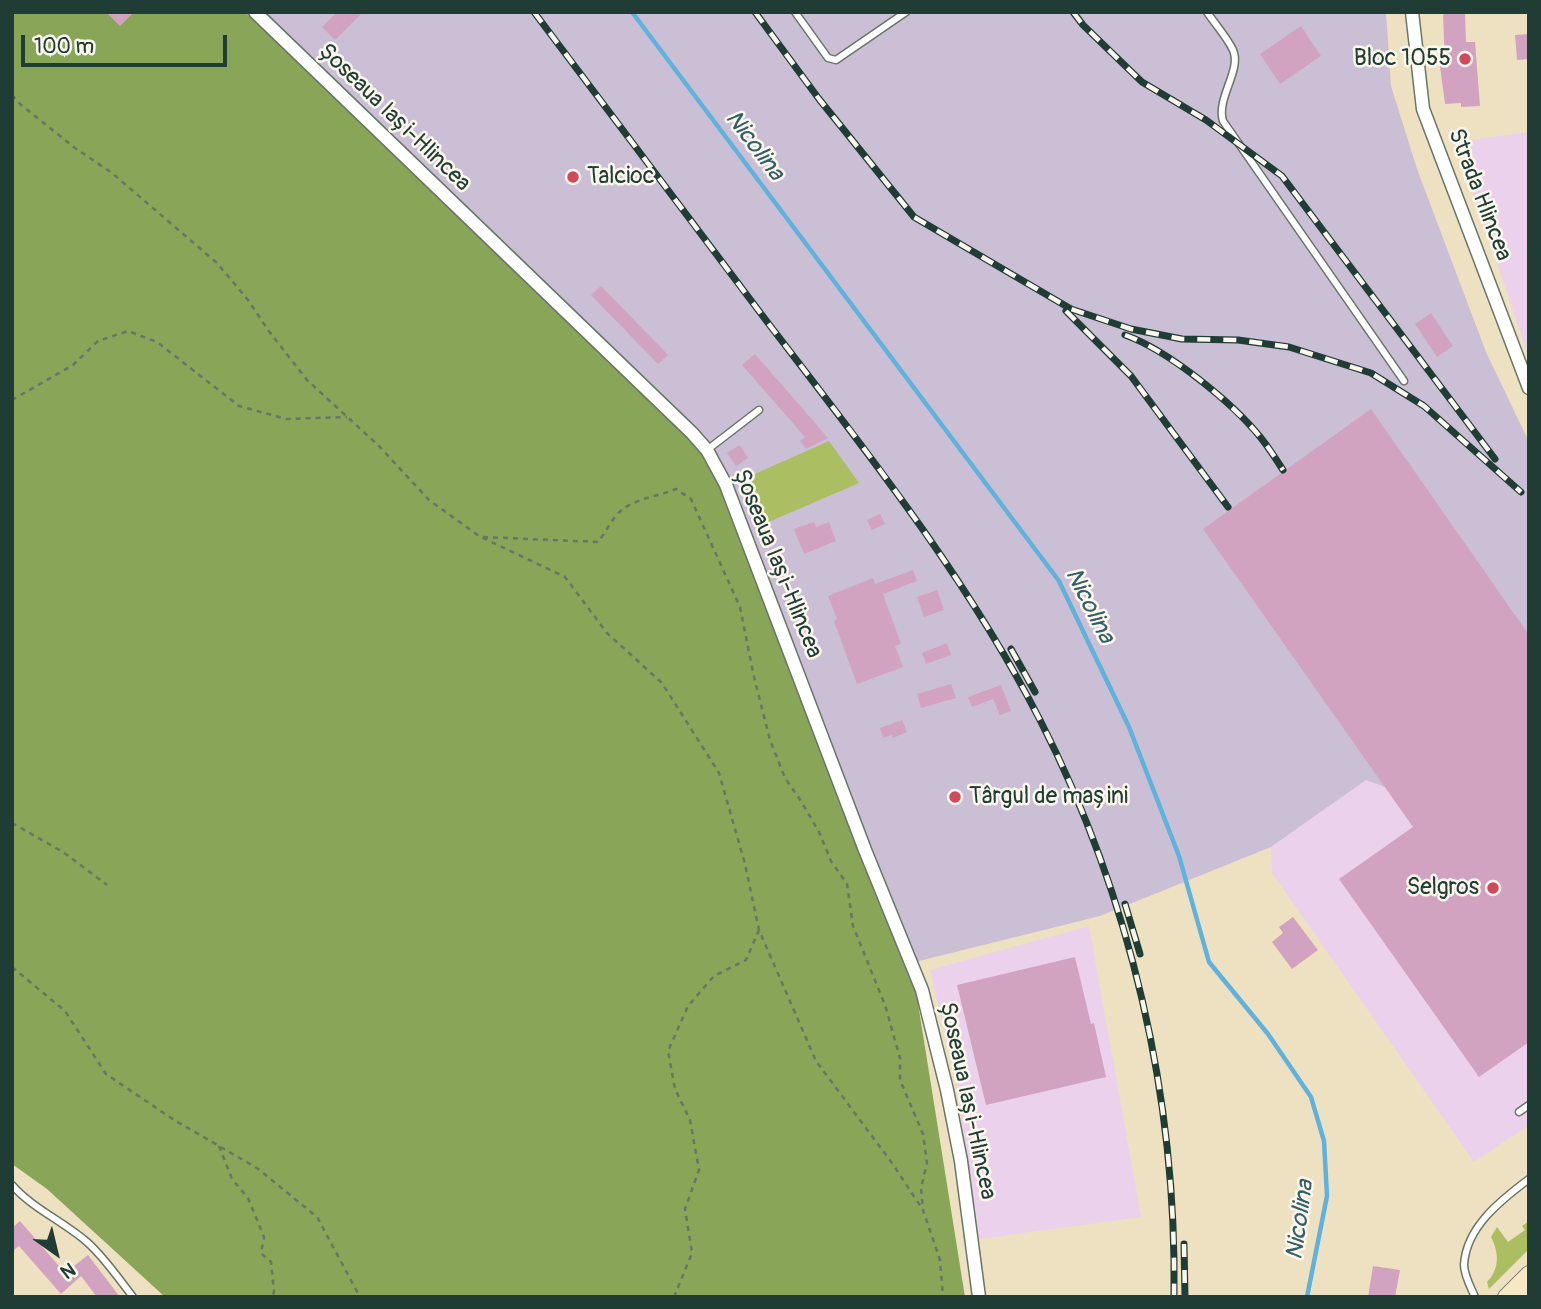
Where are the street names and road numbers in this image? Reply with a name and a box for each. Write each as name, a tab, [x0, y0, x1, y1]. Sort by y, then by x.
street label: Șoseaua Iași-Hlincea	[312, 38, 476, 198]
street label: Strada Hlincea	[1441, 125, 1517, 265]
street label: Șoseaua Iași-Hlincea	[727, 466, 827, 662]
street label: Șoseaua Iași-Hlincea	[933, 1000, 1001, 1202]

